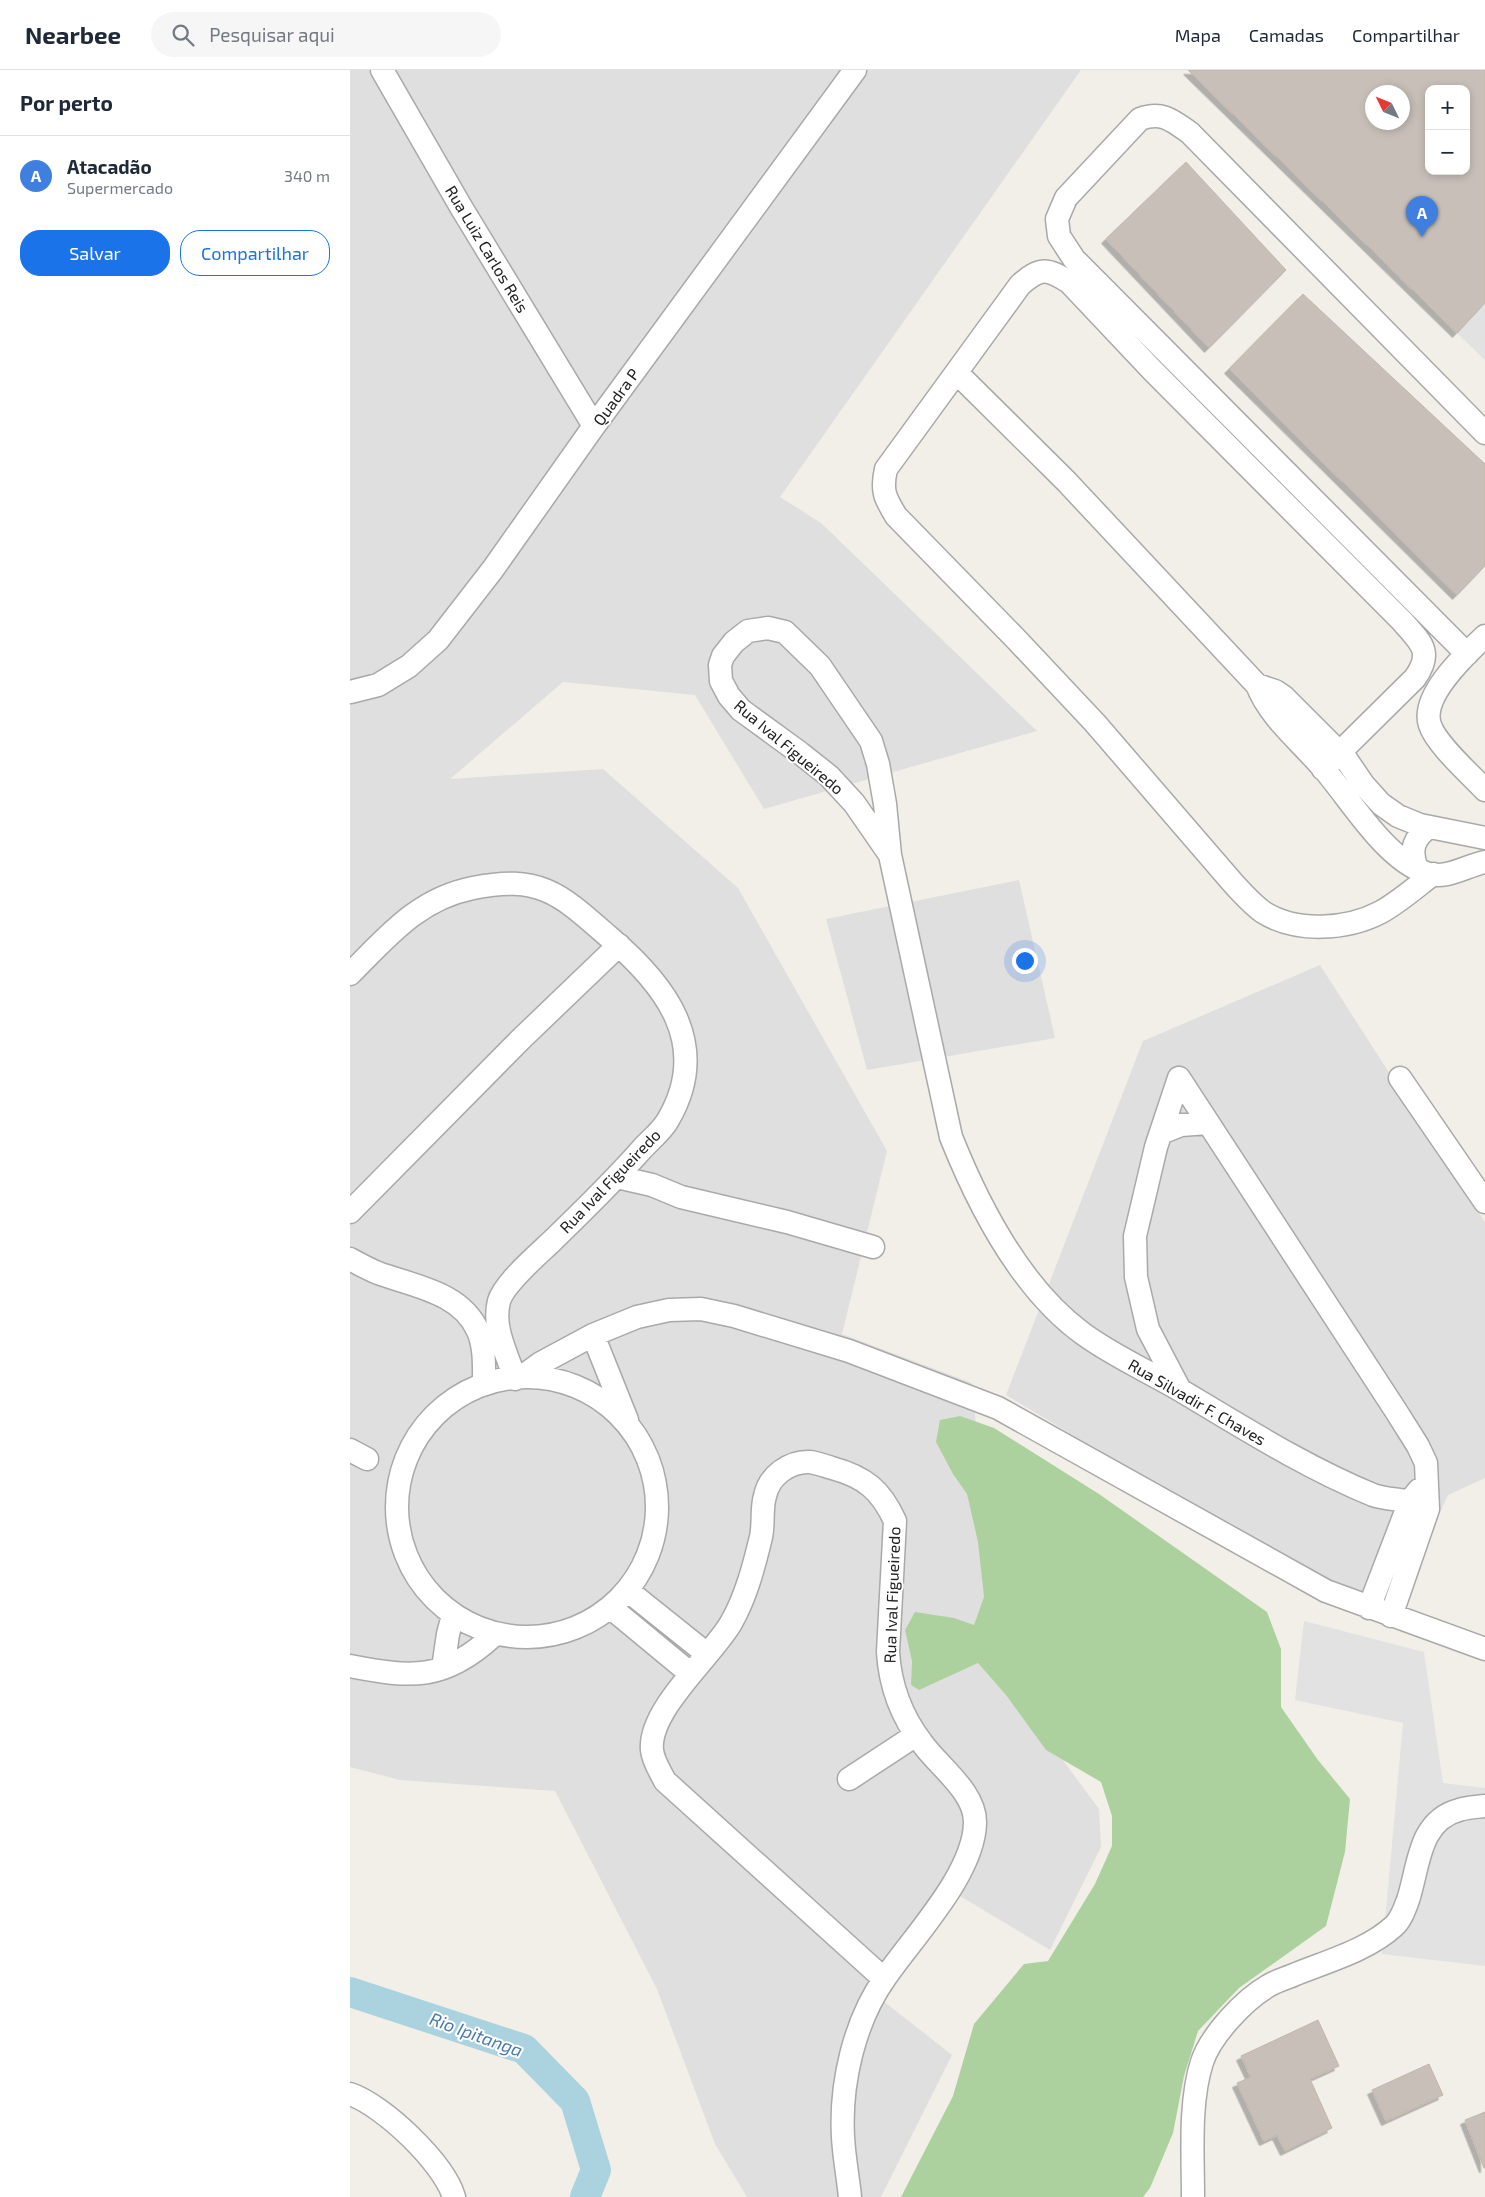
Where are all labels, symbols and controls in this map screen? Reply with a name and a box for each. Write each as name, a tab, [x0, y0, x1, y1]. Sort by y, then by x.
search box	[151, 12, 501, 57]
text: Nearbee	[25, 20, 121, 49]
icon: search	[169, 21, 197, 49]
text: Pesquisar aqui	[209, 23, 335, 46]
text: Mapa	[1175, 24, 1221, 46]
text: Camadas	[1249, 24, 1324, 46]
text: Compartilhar	[1352, 24, 1460, 46]
north arrow	[1365, 85, 1410, 130]
map controls	[1425, 85, 1470, 175]
button: +	[1425, 85, 1470, 130]
text: Por perto	[20, 90, 113, 115]
button: −	[1425, 130, 1470, 175]
text: Atacadão	[67, 155, 152, 178]
text: A	[31, 166, 41, 185]
text: 340 m	[284, 166, 330, 185]
text: Supermercado	[67, 178, 173, 197]
street label: Rua Luiz Carlos Reis	[442, 182, 533, 316]
pin: A	[1406, 196, 1438, 237]
button: Salvar	[20, 230, 170, 276]
button: Compartilhar	[180, 230, 330, 276]
street label: Quadra P	[589, 364, 643, 430]
street label: Rua Ival Figueiredo	[731, 695, 848, 798]
your location	[1012, 948, 1038, 974]
street label: Rua Ival Figueiredo	[555, 1125, 664, 1236]
street label: Rua Silvadir F. Chaves	[1125, 1354, 1269, 1449]
street label: Rua Ival Figueiredo	[880, 1526, 903, 1664]
water label: Rio Ipitanga	[427, 2007, 526, 2061]

